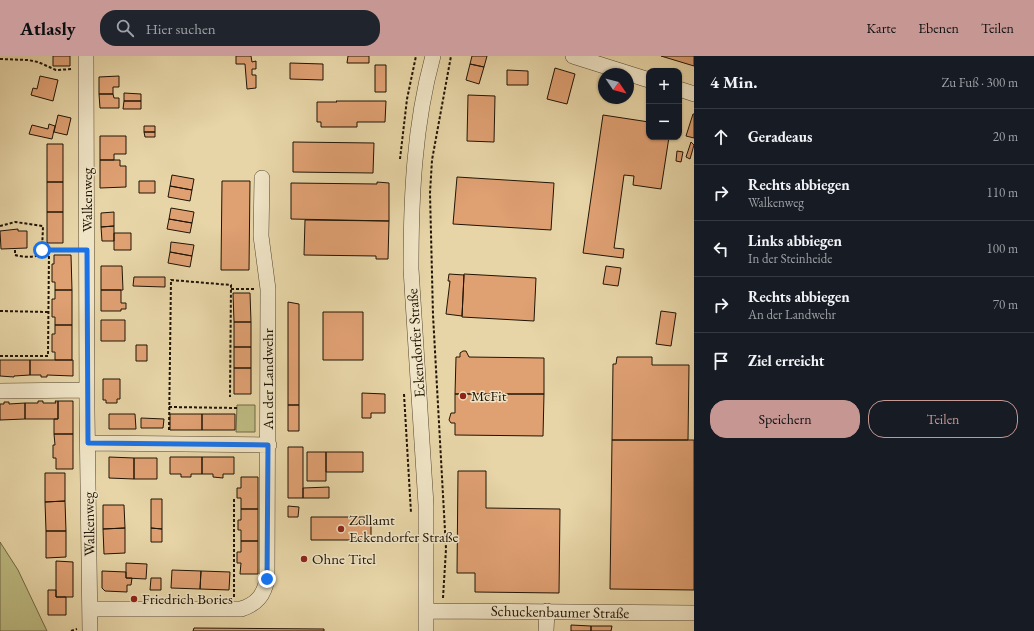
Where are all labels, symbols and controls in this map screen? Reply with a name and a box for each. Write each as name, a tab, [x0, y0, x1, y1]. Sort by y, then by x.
search box	[100, 10, 380, 46]
text: Atlasly	[20, 16, 76, 41]
icon: search	[114, 17, 136, 39]
text: Hier suchen	[146, 19, 216, 38]
text: Karte	[867, 19, 896, 37]
text: Ebenen	[918, 19, 959, 37]
text: Teilen	[981, 19, 1014, 37]
north arrow	[598, 68, 634, 104]
map controls	[646, 68, 682, 140]
button: +	[646, 68, 682, 104]
text: 4 Min.	[710, 71, 757, 93]
text: Zu Fuß · 300 m	[941, 74, 1018, 91]
button: −	[646, 104, 682, 140]
icon: ahead	[710, 126, 732, 148]
text: Geradeaus	[748, 127, 812, 146]
text: 20 m	[993, 128, 1018, 145]
street label: Walkenweg	[77, 167, 96, 232]
text: Rechts abbiegen	[748, 175, 850, 194]
icon: right	[710, 182, 732, 204]
text: 110 m	[987, 184, 1018, 201]
text: Walkenweg	[748, 194, 804, 211]
text: Links abbiegen	[748, 231, 842, 250]
icon: left	[710, 238, 732, 260]
text: 100 m	[987, 240, 1018, 257]
route start	[33, 241, 51, 259]
text: In der Steinheide	[748, 250, 832, 267]
text: Rechts abbiegen	[748, 287, 850, 306]
street label: Eckendorfer Straße	[402, 288, 429, 398]
icon: right	[710, 294, 732, 316]
text: 70 m	[993, 296, 1018, 313]
text: An der Landwehr	[748, 306, 836, 323]
street label: An der Landwehr	[258, 328, 277, 431]
icon: arrive	[710, 350, 732, 372]
text: Ziel erreicht	[748, 351, 824, 370]
place label: McFit	[471, 386, 507, 405]
marker: McFit	[458, 391, 468, 401]
button: Speichern	[710, 400, 860, 438]
button: Teilen	[868, 400, 1018, 438]
street label: Walkenweg	[78, 491, 99, 556]
place label: Zollamt Eckendorfer Straße	[349, 510, 459, 546]
marker: Zollamt Eckendorfer Straße	[336, 524, 346, 534]
place label: Ohne Titel	[312, 549, 376, 568]
marker: Ohne Titel	[299, 554, 309, 564]
route end	[258, 570, 276, 588]
place label: Friedrich Bories	[142, 589, 233, 608]
marker: Friedrich Bories	[129, 594, 139, 604]
street label: Schuckenbaumer Straße	[491, 601, 630, 622]

